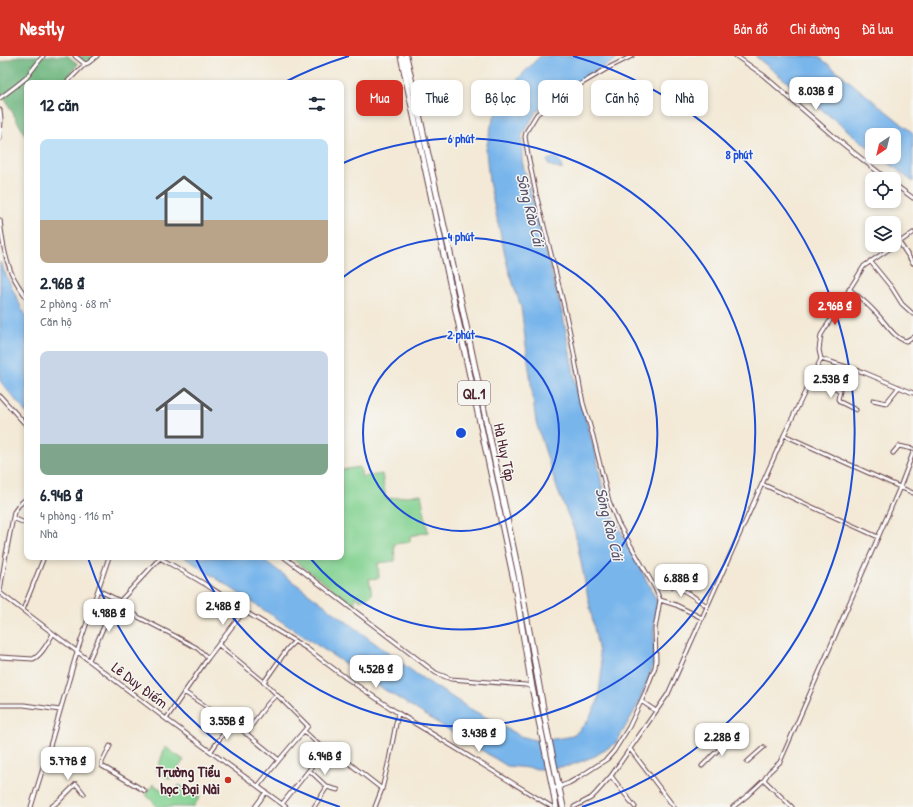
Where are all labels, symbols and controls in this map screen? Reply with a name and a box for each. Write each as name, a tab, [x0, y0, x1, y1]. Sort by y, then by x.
text: Nestly	[20, 15, 65, 41]
text: Bản đồ	[734, 19, 768, 38]
text: Chỉ đường	[790, 19, 840, 38]
text: Đã lưu	[862, 19, 893, 38]
pin: 8.03B ₫	[779, 77, 853, 111]
chip: Mua	[356, 80, 403, 116]
chip: Thuê	[411, 80, 463, 116]
chip: Bộ lọc	[471, 80, 530, 116]
chip: Mới	[538, 80, 583, 116]
chip: Căn hộ	[591, 80, 653, 116]
chip: Nhà	[661, 80, 708, 116]
text: 8.03B ₫	[798, 81, 834, 99]
text: 12 căn	[40, 93, 79, 116]
icon: filters	[306, 93, 328, 115]
north arrow	[865, 128, 901, 164]
map controls	[865, 128, 901, 252]
text: 6 phút	[448, 130, 475, 148]
text: 8 phút	[725, 146, 753, 164]
icon: home	[148, 165, 220, 237]
water label: Sông Rào Cái	[511, 171, 551, 250]
button: locate	[865, 172, 901, 208]
button: layers	[865, 216, 901, 252]
text: 4 phút	[448, 228, 475, 246]
text: 2.96B ₫	[40, 271, 85, 294]
pin: 2.96B ₫	[798, 292, 872, 326]
text: 2 phòng · 68 m²	[40, 294, 111, 312]
text: 2.96B ₫	[818, 296, 852, 314]
text: Căn hộ	[40, 312, 72, 330]
text: 2 phút	[447, 326, 476, 344]
pin: 2.53B ₫	[794, 365, 868, 399]
text: 2.53B ₫	[813, 369, 849, 387]
icon: home	[148, 377, 220, 449]
road number: QL.1	[458, 381, 490, 405]
street label: Hà Huy Tập	[489, 421, 521, 483]
centre of rings	[454, 426, 468, 440]
text: 6.94B ₫	[40, 483, 83, 506]
water label: Sông Rào Cái	[590, 485, 630, 564]
text: 4 phòng · 116 m²	[40, 506, 114, 524]
text: Nhà	[40, 524, 57, 542]
pin: 6.88B ₫	[644, 564, 718, 598]
text: 6.88B ₫	[664, 568, 698, 586]
pin: 2.48B ₫	[186, 592, 260, 626]
text: 2.48B ₫	[206, 596, 240, 614]
pin: 4.98B ₫	[72, 599, 146, 633]
text: 4.98B ₫	[92, 603, 126, 621]
pin: 4.52B ₫	[339, 655, 413, 689]
street label: Lê Duy Điếm	[107, 657, 173, 713]
text: 4.52B ₫	[359, 659, 393, 677]
pin: 3.55B ₫	[190, 707, 264, 741]
text: 3.55B ₫	[210, 711, 244, 729]
pin: 3.43B ₫	[442, 719, 516, 753]
text: 3.43B ₫	[462, 723, 496, 741]
pin: 2.28B ₫	[685, 723, 759, 757]
text: 2.28B ₫	[704, 727, 740, 745]
pin: 6.94B ₫	[288, 742, 362, 776]
text: 6.94B ₫	[309, 746, 341, 764]
pin: 5.77B ₫	[31, 747, 105, 781]
text: 5.77B ₫	[50, 751, 86, 769]
place label: Trường Tiểu học Đại Nài	[155, 761, 221, 799]
marker: Trường Tiểu học Đại Nài	[223, 775, 233, 785]

